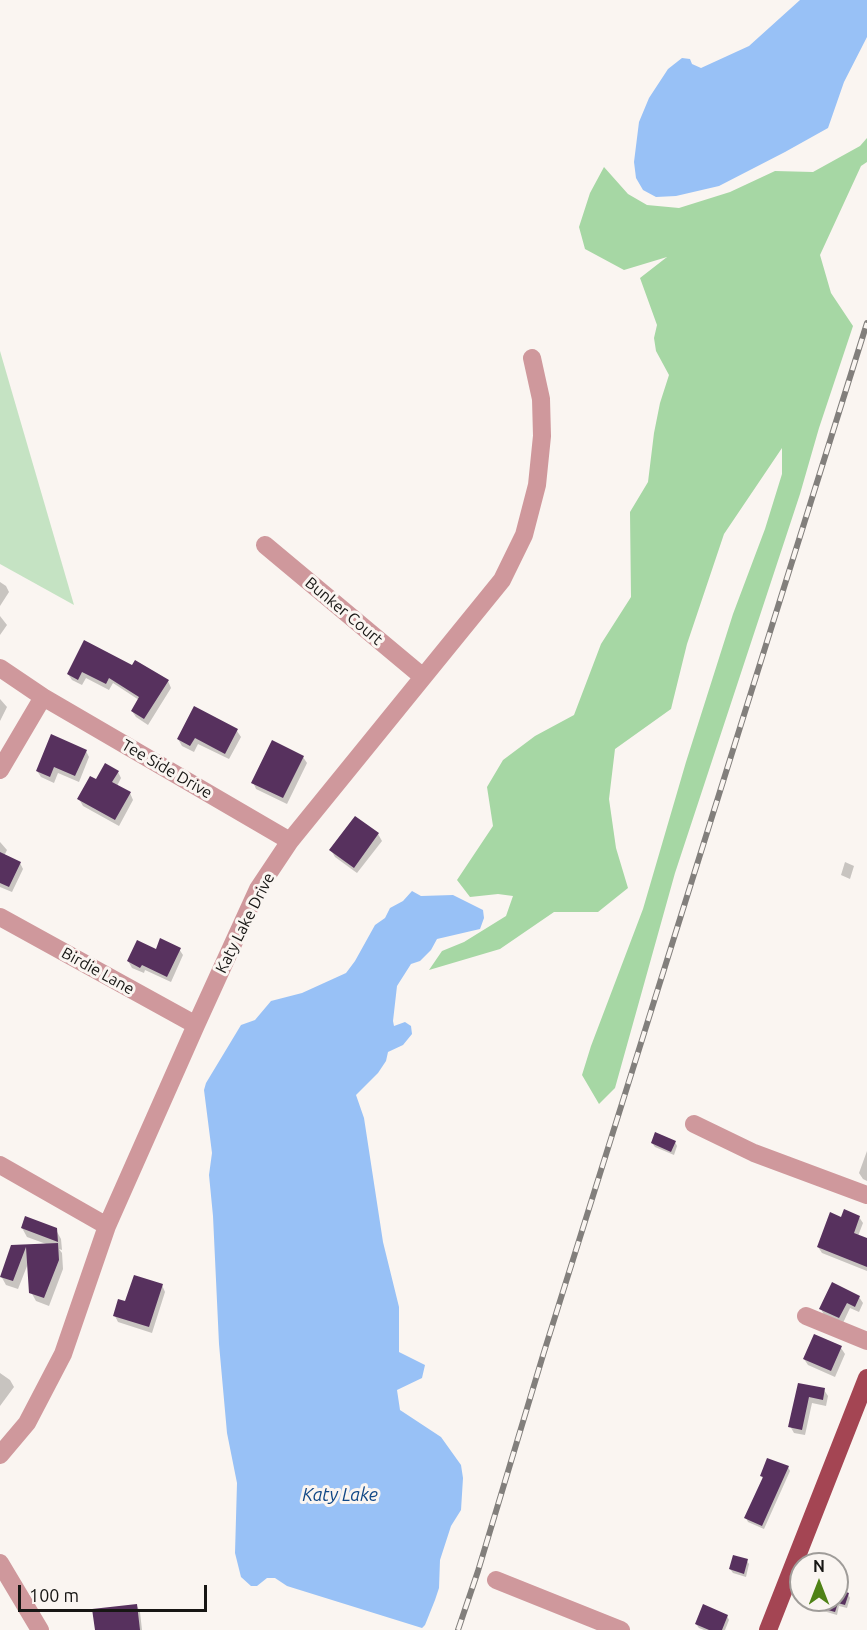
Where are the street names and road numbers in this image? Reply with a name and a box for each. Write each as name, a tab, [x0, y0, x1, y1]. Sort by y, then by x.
street label: Bunker Court	[301, 573, 387, 649]
street label: Tee Side Drive	[118, 735, 216, 803]
street label: Katy Lake Drive	[211, 870, 279, 976]
street label: Birdie Lane	[58, 943, 138, 999]

